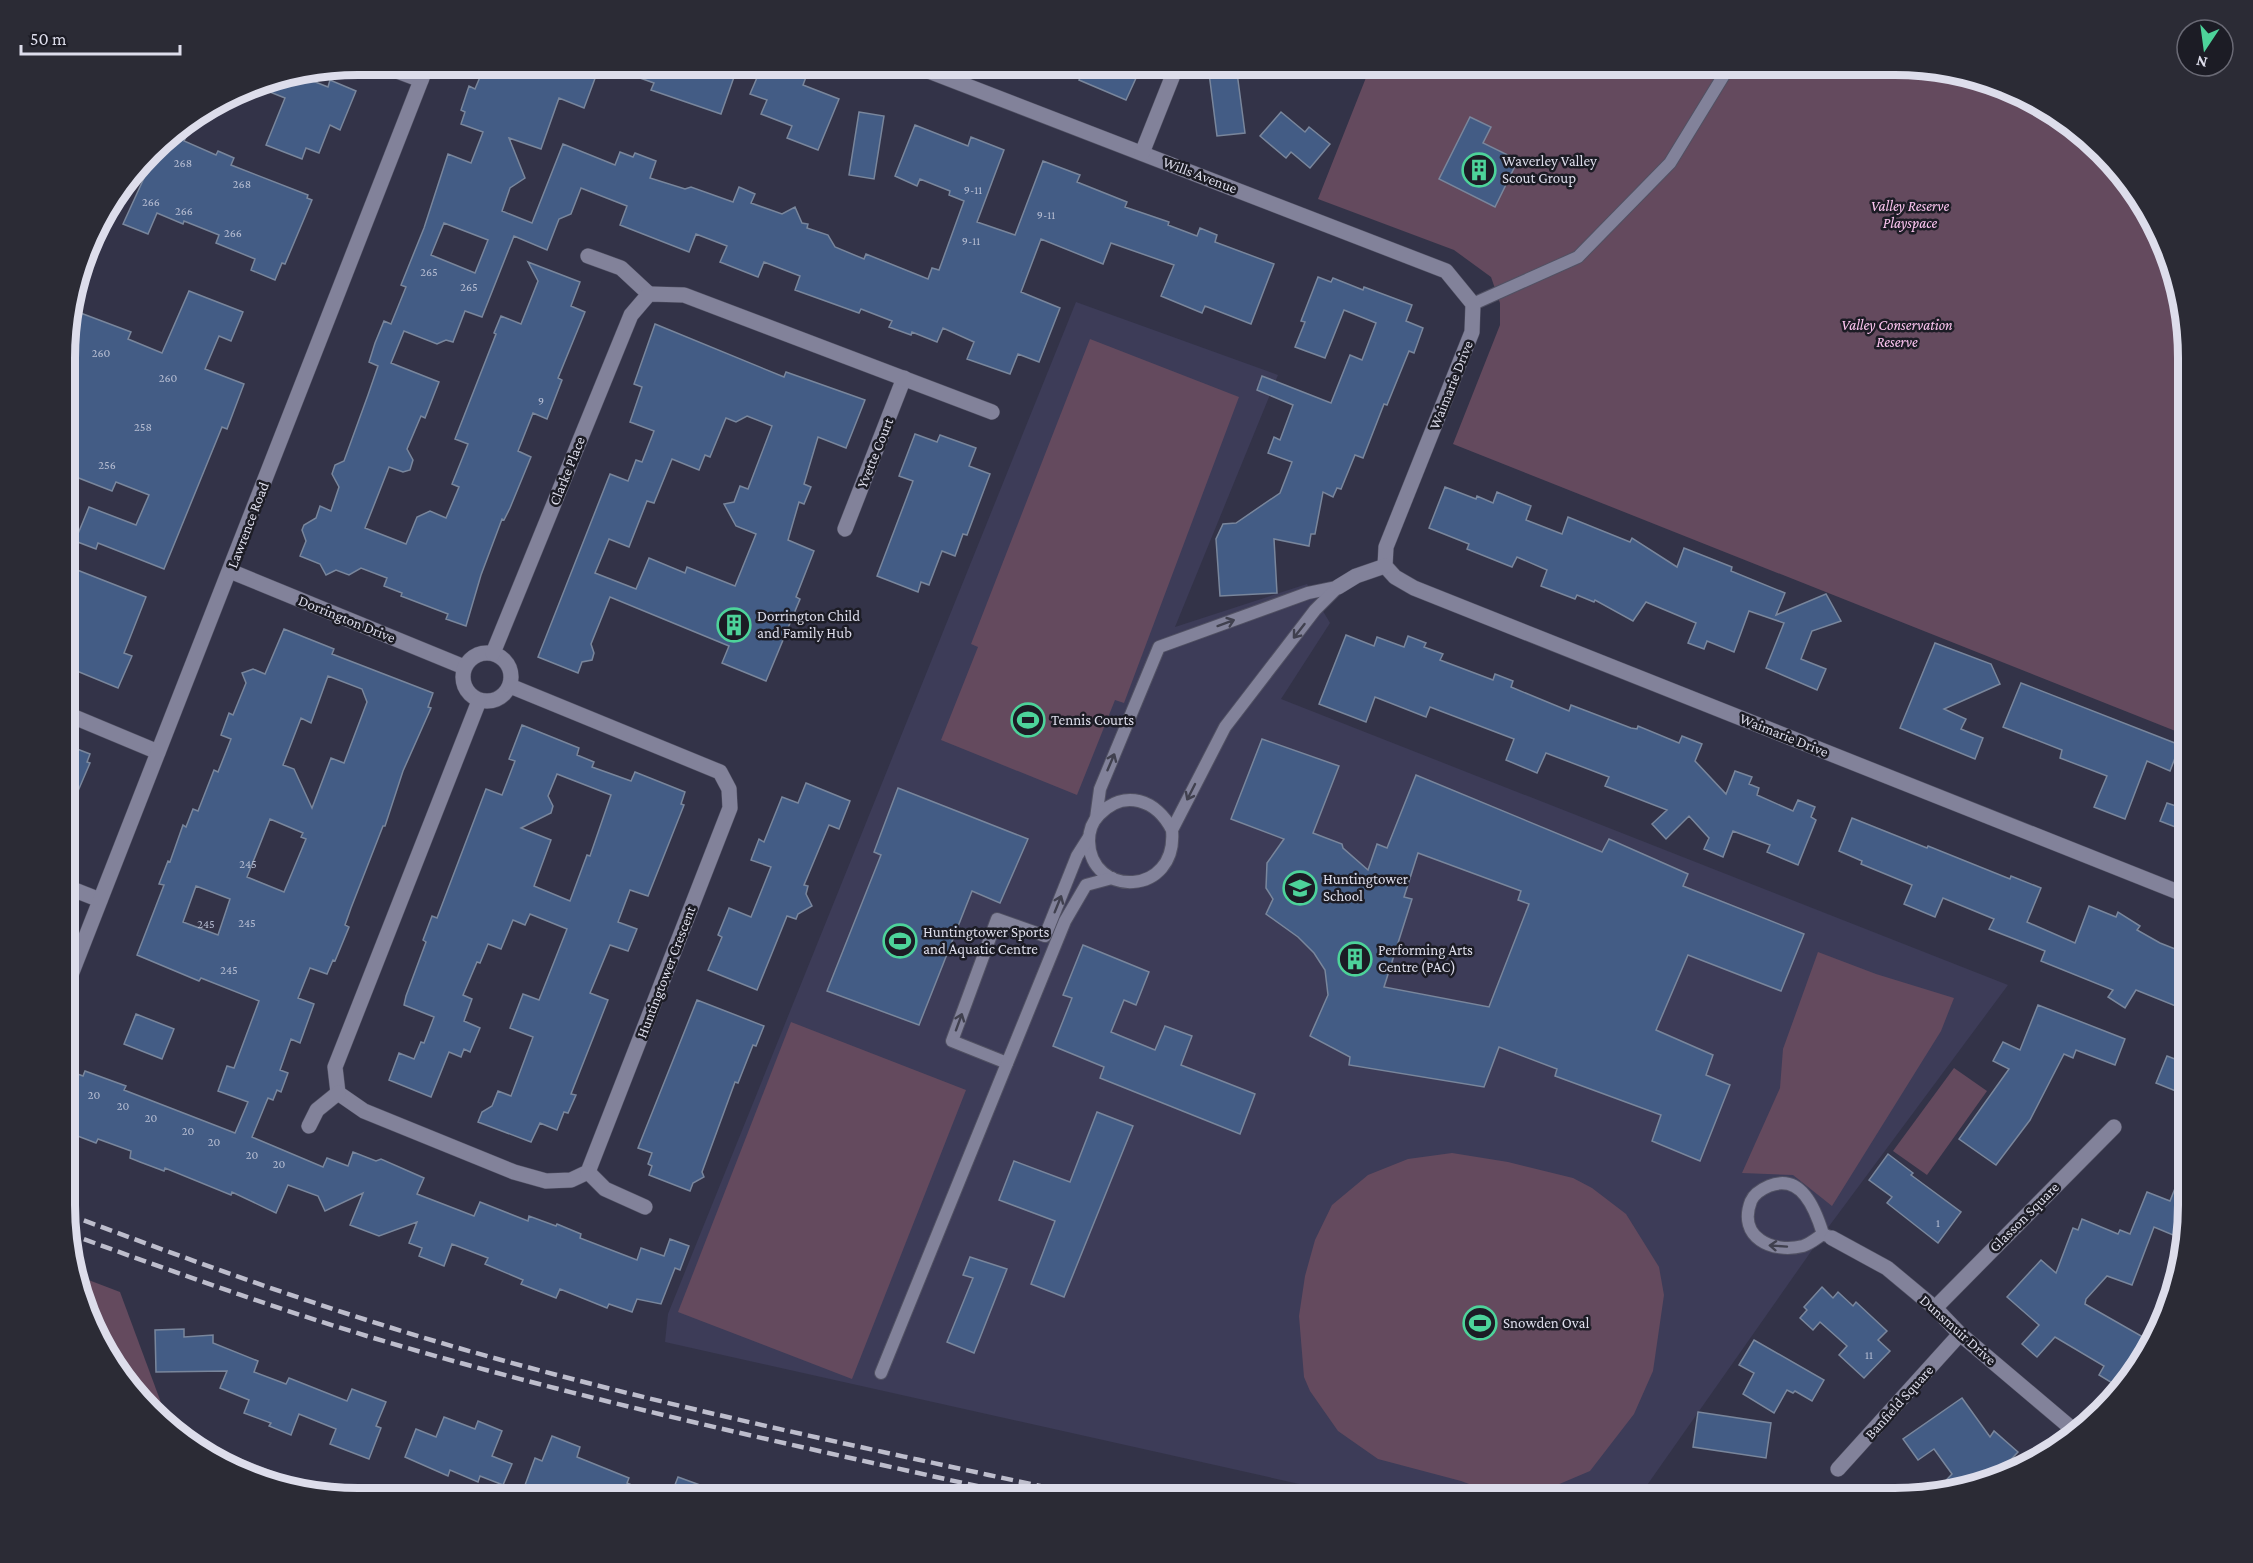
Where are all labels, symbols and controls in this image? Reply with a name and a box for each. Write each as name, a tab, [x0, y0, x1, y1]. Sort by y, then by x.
scale bar	[21, 18, 180, 56]
north arrow	[2175, 18, 2235, 78]
text: 50 m	[30, 29, 67, 49]
text: N	[2194, 53, 2209, 72]
building icon: Waverley Valley Scout Group	[1461, 152, 1497, 188]
place label: Waverley Valley Scout Group	[1502, 153, 1597, 187]
street label: Wills Avenue	[1161, 154, 1240, 197]
house number: 268	[174, 156, 192, 170]
house number: 268	[233, 177, 251, 191]
house number: 9-11	[964, 183, 982, 197]
house number: 266	[142, 195, 160, 209]
park label: Valley Reserve Playspace	[1871, 198, 1950, 232]
house number: 266	[175, 204, 193, 218]
house number: 9-11	[1037, 208, 1055, 222]
house number: 266	[224, 226, 242, 240]
house number: 9-11	[962, 234, 980, 248]
house number: 265	[420, 265, 438, 279]
house number: 265	[460, 280, 478, 294]
park label: Valley Conservation Reserve	[1841, 317, 1953, 350]
street label: Waimarie Drive	[1426, 338, 1476, 432]
house number: 260	[92, 346, 111, 360]
house number: 260	[159, 371, 178, 385]
house number: 9	[538, 394, 544, 408]
street label: Yvette Court	[854, 415, 897, 490]
house number: 258	[134, 420, 152, 434]
street label: Clarke Place	[546, 434, 588, 508]
house number: 256	[98, 458, 116, 472]
street label: Lawrence Road	[224, 480, 272, 570]
street label: Dorrington Drive	[296, 592, 398, 647]
building icon: Dorrington Child and Family Hub	[716, 607, 752, 643]
place label: Dorrington Child and Family Hub	[757, 608, 860, 642]
one-way arrow	[1216, 617, 1235, 628]
one-way arrow	[1293, 622, 1305, 638]
sports icon: Tennis Courts	[1010, 702, 1046, 738]
street label: Waimarie Drive	[1737, 710, 1831, 760]
place label: Tennis Courts	[1051, 712, 1134, 728]
one-way arrow	[1106, 753, 1117, 771]
one-way arrow	[1185, 783, 1196, 801]
house number: 245	[239, 857, 257, 871]
school or university icon: Huntingtower School	[1282, 870, 1318, 906]
place label: Huntingtower School	[1323, 871, 1409, 904]
one-way arrow	[1053, 895, 1064, 914]
street label: Huntingtower Crescent	[633, 903, 700, 1041]
house number: 245	[238, 916, 256, 930]
house number: 245	[197, 917, 215, 931]
sports icon: Huntingtower Sports and Aquatic Centre	[882, 923, 918, 959]
place label: Huntingtower Sports and Aquatic Centre	[923, 924, 1049, 958]
building icon: Performing Arts Centre (PAC)	[1337, 941, 1373, 977]
place label: Performing Arts Centre (PAC)	[1378, 942, 1473, 976]
house number: 245	[220, 963, 238, 977]
one-way arrow	[954, 1013, 965, 1031]
house number: 20	[88, 1088, 100, 1102]
house number: 20	[117, 1099, 129, 1113]
house number: 20	[145, 1111, 157, 1125]
house number: 20	[182, 1124, 194, 1138]
house number: 20	[208, 1135, 220, 1149]
house number: 20	[246, 1148, 258, 1162]
house number: 20	[273, 1157, 285, 1171]
street label: Glasson Square	[1986, 1179, 2063, 1256]
house number: 1	[1936, 1216, 1940, 1230]
one-way arrow	[1769, 1241, 1789, 1252]
street label: Dunsmuir Drive	[1917, 1292, 2000, 1369]
sports icon: Snowden Oval	[1462, 1305, 1498, 1341]
place label: Snowden Oval	[1503, 1315, 1590, 1331]
house number: 11	[1865, 1348, 1873, 1362]
street label: Banfield Square	[1862, 1362, 1937, 1443]

